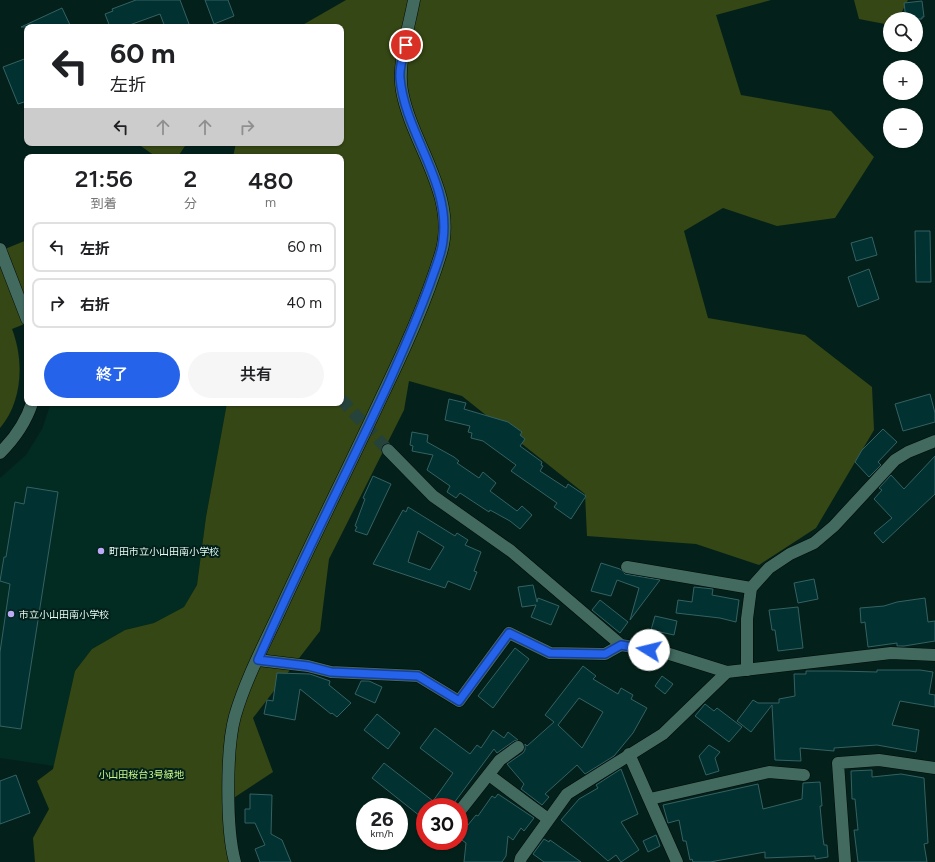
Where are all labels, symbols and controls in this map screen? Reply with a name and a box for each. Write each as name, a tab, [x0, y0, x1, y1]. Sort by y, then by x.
map controls	[883, 12, 923, 148]
button: search	[883, 12, 923, 52]
pin	[389, 28, 423, 62]
icon: arrive	[395, 34, 417, 56]
text: 60 m	[110, 36, 175, 70]
icon: left	[44, 40, 96, 92]
button: +	[883, 60, 923, 100]
text: 左折	[110, 74, 146, 96]
button: −	[883, 108, 923, 148]
icon: left	[110, 116, 132, 138]
icon: ahead	[152, 116, 174, 138]
icon: ahead	[194, 116, 216, 138]
icon: right	[236, 116, 258, 138]
text: 21:56	[75, 164, 133, 193]
text: 2	[184, 164, 197, 193]
text: 480	[248, 166, 293, 195]
text: m	[265, 195, 276, 210]
text: 到着	[91, 196, 117, 211]
text: 分	[184, 196, 197, 211]
icon: left	[46, 236, 68, 258]
text: 60 m	[287, 238, 322, 256]
text: 左折	[80, 240, 110, 258]
icon: right	[46, 292, 68, 314]
text: 40 m	[287, 294, 322, 312]
text: 右折	[80, 296, 110, 314]
button: 終了	[44, 352, 180, 398]
button: 共有	[188, 352, 324, 398]
place label: 町田市立小山田南小学校	[109, 545, 219, 558]
marker: 町田市立小山田南小学校	[96, 546, 106, 556]
place label: 市立小山田南小学校	[19, 608, 109, 621]
marker: 市立小山田南小学校	[6, 609, 16, 619]
position arrow	[628, 629, 670, 671]
park label: 小山田桜台3号緑地	[98, 768, 185, 781]
speed limit sign: 30	[416, 798, 468, 850]
text: 26	[370, 807, 394, 831]
text: km/h	[371, 827, 393, 840]

